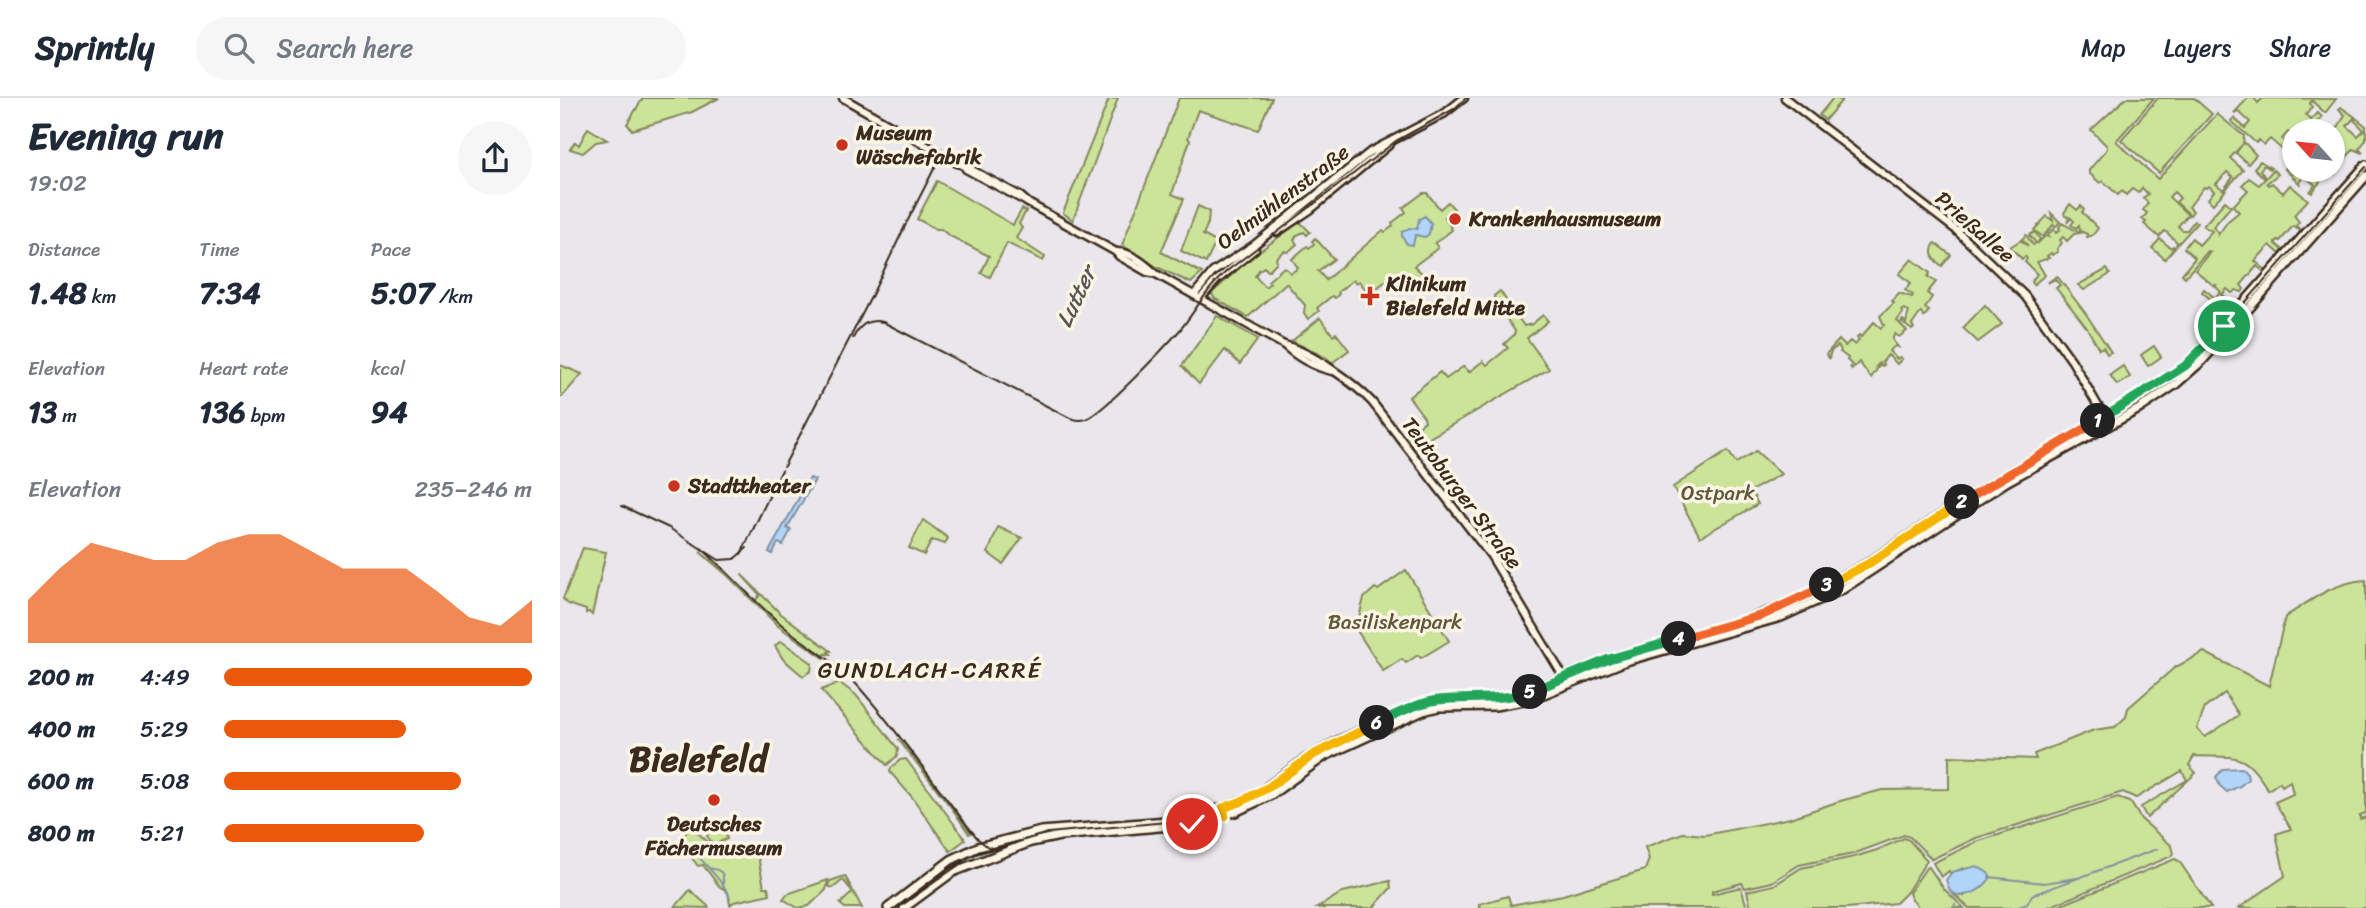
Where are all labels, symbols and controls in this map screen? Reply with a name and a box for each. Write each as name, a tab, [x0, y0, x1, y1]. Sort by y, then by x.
search box	[196, 17, 686, 80]
text: Sprintly	[35, 19, 154, 77]
text: Search here	[276, 25, 413, 71]
text: Map	[2081, 27, 2126, 69]
text: Layers	[2164, 27, 2231, 69]
text: Share	[2269, 27, 2331, 69]
icon: search	[220, 29, 258, 67]
text: Evening run	[28, 103, 224, 170]
place label: Museum Wäschefabrik	[855, 114, 982, 176]
north arrow	[2282, 119, 2345, 182]
map controls	[2282, 119, 2345, 182]
button: share	[458, 121, 532, 195]
street label: Oelmühlenstraße	[1208, 134, 1358, 260]
marker: Museum Wäschefabrik	[834, 137, 850, 153]
text: 19:02	[28, 163, 87, 204]
street label: Prießallee	[1926, 181, 2024, 273]
place label: Krankenhausmuseum	[1468, 200, 1661, 238]
marker: Krankenhausmuseum	[1447, 211, 1463, 227]
text: Distance	[28, 233, 100, 266]
text: Time	[199, 233, 240, 266]
text: Pace	[371, 233, 411, 266]
water label: Lutter	[1044, 256, 1110, 334]
place label: Klinikum Bielefeld Mitte	[1385, 265, 1526, 327]
text: 1.48	[28, 266, 87, 320]
text: 7:34	[199, 266, 261, 320]
text: 5:07	[371, 266, 434, 320]
text: km	[87, 280, 116, 313]
text: /km	[434, 280, 473, 313]
marker: Klinikum Bielefeld Mitte	[1360, 286, 1380, 306]
pin	[2194, 296, 2254, 356]
icon: arrive	[2205, 307, 2243, 345]
text: Elevation	[28, 352, 105, 385]
text: Heart rate	[199, 352, 289, 385]
text: kcal	[371, 352, 405, 385]
text: 13	[28, 385, 57, 439]
text: 136	[199, 385, 246, 439]
text: 94	[371, 385, 408, 439]
text: m	[57, 399, 77, 432]
text: bpm	[246, 399, 286, 432]
pin: 1	[2080, 404, 2116, 438]
text: 1	[2093, 404, 2102, 437]
street label: Teutoburger Straße	[1391, 408, 1533, 578]
place label: Stadttheater	[687, 467, 813, 505]
text: Elevation	[28, 469, 121, 510]
text: 235–246 m	[415, 469, 532, 510]
park label: Ostpark	[1681, 474, 1755, 512]
marker: Stadttheater	[666, 478, 682, 494]
pin: 2	[1944, 484, 1980, 520]
text: 2	[1956, 485, 1967, 518]
pin: 3	[1810, 568, 1844, 602]
text: 3	[1821, 568, 1832, 601]
park label: Basiliskenpark	[1328, 603, 1462, 641]
pin: 4	[1662, 622, 1696, 656]
text: 4	[1673, 622, 1684, 655]
district label: GUNDLACH-CARRÉ	[818, 650, 1042, 691]
text: 200 m	[28, 657, 94, 698]
text: 4:49	[140, 657, 190, 698]
pin: 5	[1513, 674, 1548, 710]
text: 5	[1524, 675, 1535, 708]
pin: 6	[1360, 706, 1394, 740]
text: 6	[1371, 706, 1382, 739]
text: 400 m	[28, 709, 95, 750]
text: 5:29	[140, 709, 188, 750]
district label: Bielefeld	[629, 728, 771, 790]
text: 600 m	[28, 761, 94, 802]
text: 5:08	[140, 761, 189, 802]
marker: Deutsches Fächermuseum	[706, 792, 722, 808]
pin	[1162, 794, 1222, 854]
place label: Deutsches Fächermuseum	[644, 805, 783, 867]
icon: check	[1173, 805, 1211, 843]
text: 800 m	[28, 813, 95, 854]
text: 5:21	[140, 813, 184, 854]

